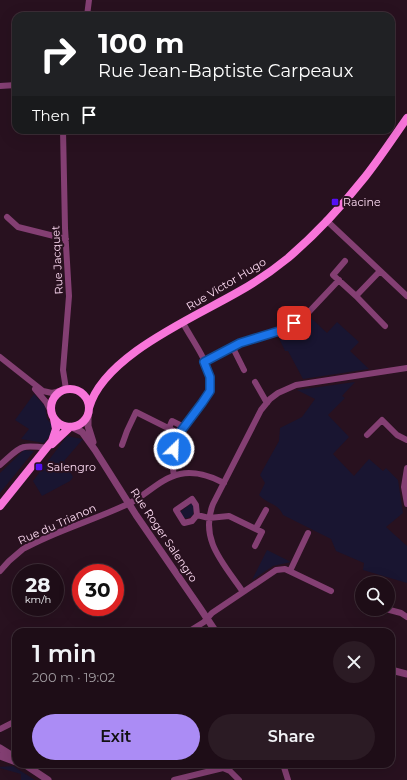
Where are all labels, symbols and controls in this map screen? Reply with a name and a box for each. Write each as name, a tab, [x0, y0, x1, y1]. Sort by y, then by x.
text: 100 m	[98, 26, 184, 60]
icon: right	[32, 28, 84, 80]
text: Rue Jean-Baptiste Carpeaux	[98, 60, 353, 82]
icon: arrive	[78, 104, 100, 126]
text: Then	[32, 106, 70, 125]
place label: Racine	[343, 195, 381, 209]
marker: Racine	[330, 197, 340, 207]
street label: Rue Jacquet	[48, 225, 66, 295]
street label: Rue Victor Hugo	[183, 255, 269, 313]
pin	[277, 306, 311, 340]
icon: arrive	[283, 312, 305, 334]
position arrow	[153, 428, 195, 470]
place label: Salengro	[47, 460, 96, 474]
marker: Salengro	[34, 462, 44, 472]
street label: Rue Roger Salengro	[127, 485, 201, 585]
street label: Rue du Trianon	[16, 500, 98, 548]
speed limit sign: 30	[72, 564, 124, 616]
text: 28	[26, 573, 51, 597]
map controls	[355, 576, 395, 616]
button: search	[355, 576, 395, 616]
text: km/h	[25, 593, 51, 606]
text: 1 min	[32, 639, 96, 668]
button: close	[333, 641, 375, 683]
text: 200 m · 19:02	[32, 669, 115, 685]
button: Exit	[32, 714, 200, 760]
button: Share	[208, 714, 375, 760]

